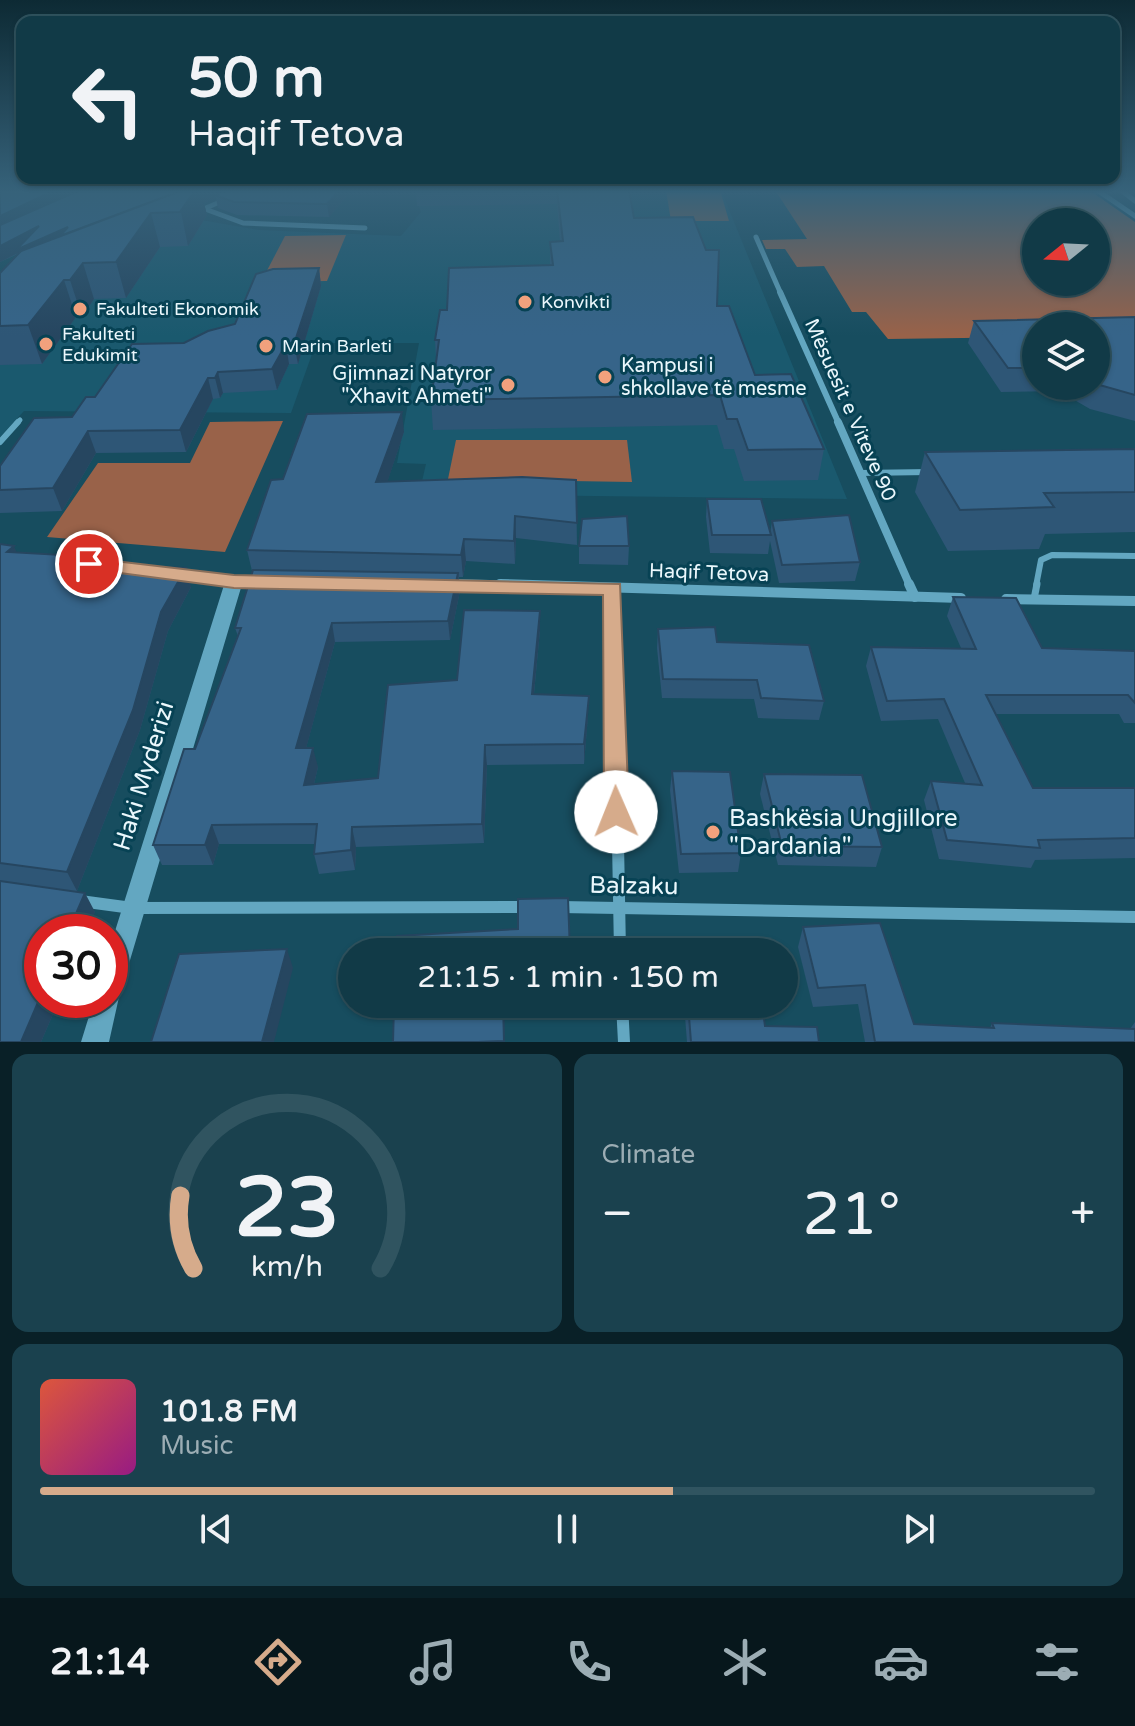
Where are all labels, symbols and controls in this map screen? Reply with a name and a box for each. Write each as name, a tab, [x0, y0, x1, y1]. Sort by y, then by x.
text: 50 m	[188, 45, 324, 112]
icon: left	[56, 48, 160, 152]
text: Haqif Tetova	[188, 113, 404, 156]
north arrow	[1022, 208, 1110, 296]
map controls	[1022, 208, 1110, 400]
place label: Konvikti	[541, 291, 610, 313]
marker: Konvikti	[516, 293, 534, 311]
place label: Fakulteti Ekonomik	[96, 298, 259, 320]
marker: Fakulteti Ekonomik	[71, 300, 89, 318]
button: layers	[1022, 312, 1110, 400]
street label: Mësuesit e Viteve 90	[799, 315, 901, 505]
place label: Fakulteti Edukimit	[62, 323, 138, 366]
marker: Fakulteti Edukimit	[37, 335, 55, 353]
place label: Marin Barleti	[282, 335, 392, 357]
marker: Marin Barleti	[257, 337, 275, 355]
place label: Kampusi i shkollave të mesme	[621, 354, 807, 401]
place label: Gjimnazi Natyror "Xhavit Ahmeti"	[332, 362, 492, 409]
marker: Kampusi i shkollave të mesme	[596, 368, 614, 386]
marker: Gjimnazi Natyror "Xhavit Ahmeti"	[499, 376, 517, 394]
pin	[55, 530, 123, 598]
icon: arrive	[67, 542, 111, 586]
street label: Haqif Tetova	[648, 559, 770, 587]
street label: Haki Myderizi	[108, 698, 180, 854]
position arrow	[574, 770, 658, 854]
place label: Bashkësia Ungjillore "Dardania"	[729, 804, 957, 861]
marker: Bashkësia Ungjillore "Dardania"	[704, 823, 722, 841]
street label: Balzaku	[589, 871, 679, 901]
speed limit sign: 30	[24, 914, 128, 1018]
text: 21:15 · 1 min · 150 m	[417, 959, 719, 996]
text: Climate	[602, 1139, 695, 1170]
text: 23	[235, 1159, 339, 1259]
text: 21°	[803, 1179, 901, 1251]
text: −	[602, 1188, 633, 1241]
text: +	[1070, 1188, 1095, 1241]
text: km/h	[251, 1250, 323, 1284]
text: 101.8 FM	[160, 1393, 298, 1430]
text: Music	[160, 1430, 233, 1461]
icon: previous	[194, 1507, 238, 1551]
icon: pause	[545, 1507, 589, 1551]
icon: next	[897, 1507, 941, 1551]
icon: directions	[250, 1634, 306, 1690]
icon: music	[405, 1634, 461, 1690]
icon: phone	[561, 1634, 617, 1690]
icon: climate	[717, 1634, 773, 1690]
icon: car	[873, 1634, 929, 1690]
icon: filters	[1029, 1634, 1085, 1690]
text: 21:14	[50, 1641, 150, 1684]

